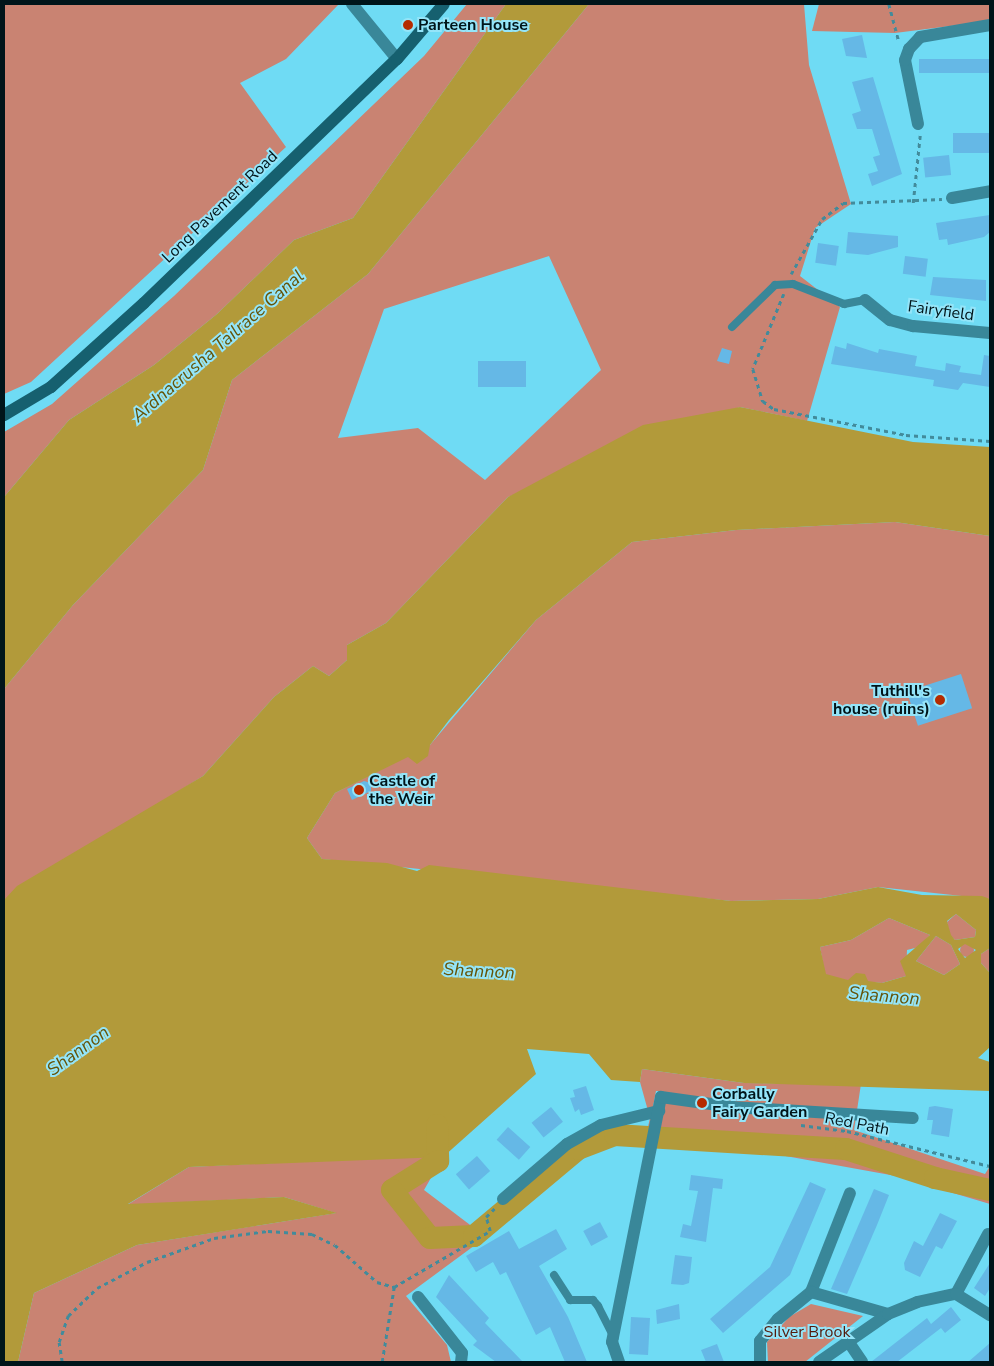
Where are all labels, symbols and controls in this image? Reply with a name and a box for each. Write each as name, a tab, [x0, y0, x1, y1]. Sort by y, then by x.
place label: Parteen House	[418, 15, 528, 35]
marker: Parteen House	[402, 19, 414, 31]
street label: Long Pavement Road	[158, 147, 282, 267]
water label: Ardnacrusha Tailrace Canal	[128, 265, 308, 427]
street label: Fairyfield	[907, 297, 975, 325]
place label: Tuthill's house (ruins)	[833, 681, 930, 719]
marker: Tuthill's house (ruins)	[934, 694, 946, 706]
place label: Castle of the Weir	[369, 771, 435, 809]
marker: Castle of the Weir	[353, 784, 365, 796]
water label: Shannon	[443, 958, 515, 984]
water label: Shannon	[847, 982, 921, 1010]
water label: Shannon	[43, 1021, 113, 1081]
place label: Corbally Fairy Garden	[712, 1084, 807, 1122]
marker: Corbally Fairy Garden	[696, 1097, 708, 1109]
street label: Red Path	[823, 1108, 891, 1140]
park label: Silver Brook	[764, 1322, 850, 1342]

